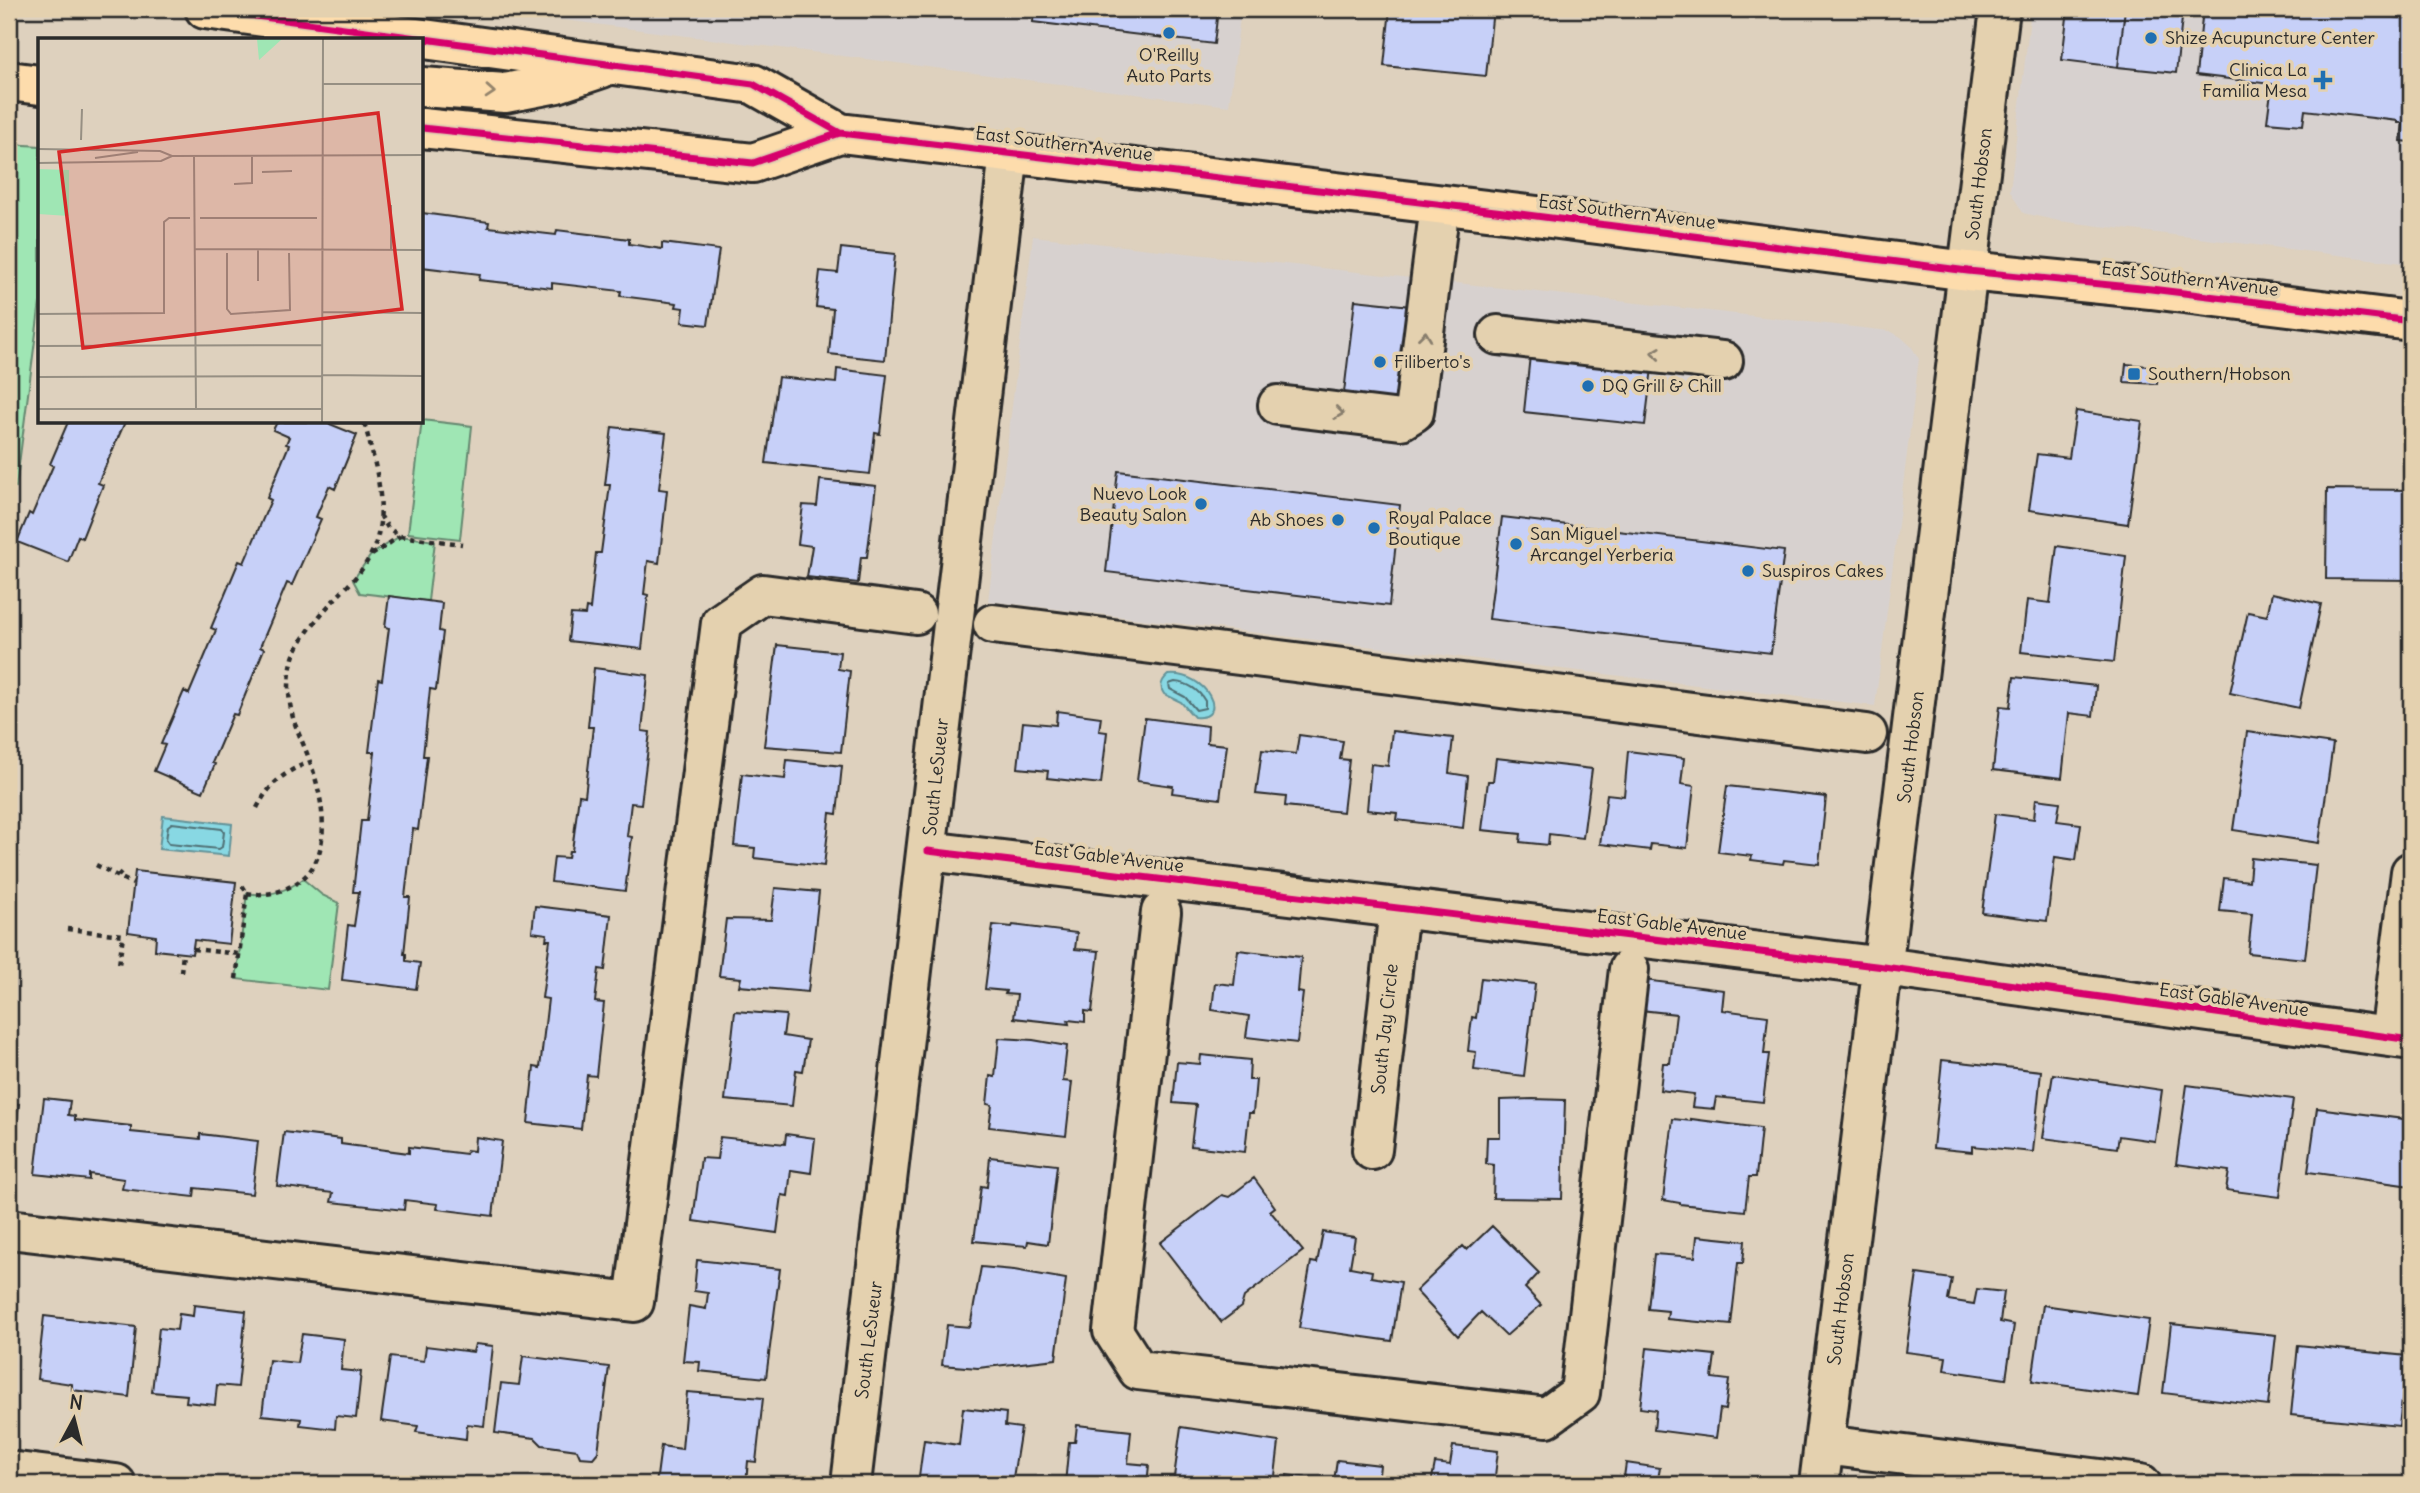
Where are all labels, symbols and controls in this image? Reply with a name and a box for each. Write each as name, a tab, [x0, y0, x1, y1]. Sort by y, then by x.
marker: O'Reilly Auto Parts	[1161, 25, 1177, 41]
place label: Shize Acupuncture Center	[2165, 26, 2376, 49]
marker: Shize Acupuncture Center	[2143, 30, 2159, 46]
inset map	[38, 38, 424, 424]
place label: O'Reilly Auto Parts	[1127, 43, 1211, 87]
place label: Clinica La Familia Mesa	[2202, 58, 2307, 102]
marker: Clinica La Familia Mesa	[2313, 70, 2333, 90]
one-way arrow	[485, 84, 496, 99]
street label: East Southern Avenue	[974, 121, 1154, 166]
street label: South Hobson	[1960, 126, 1997, 241]
street label: East Southern Avenue	[1537, 189, 1717, 234]
street label: East Southern Avenue	[2100, 256, 2280, 301]
one-way arrow	[1417, 330, 1432, 342]
one-way arrow	[1650, 346, 1661, 361]
place label: Filiberto's	[1394, 350, 1471, 373]
marker: Filiberto's	[1372, 354, 1388, 370]
place label: Southern/Hobson	[2148, 362, 2291, 385]
marker: Southern/Hobson	[2126, 366, 2142, 382]
place label: DQ Grill & Chill	[1602, 374, 1722, 397]
marker: DQ Grill & Chill	[1580, 378, 1596, 394]
one-way arrow	[1334, 405, 1345, 420]
place label: Nuevo Look Beauty Salon	[1079, 482, 1187, 526]
marker: Nuevo Look Beauty Salon	[1193, 496, 1209, 512]
place label: Royal Palace Boutique	[1388, 506, 1492, 550]
place label: Ab Shoes	[1250, 508, 1324, 531]
marker: Ab Shoes	[1330, 512, 1346, 528]
marker: Royal Palace Boutique	[1366, 520, 1382, 536]
place label: San Miguel Arcangel Yerberia	[1530, 522, 1673, 566]
marker: San Miguel Arcangel Yerberia	[1508, 536, 1524, 552]
place label: Suspiros Cakes	[1762, 559, 1884, 582]
marker: Suspiros Cakes	[1740, 563, 1756, 579]
street label: South Hobson	[1892, 689, 1929, 804]
street label: South LeSueur	[918, 716, 953, 837]
street label: East Gable Avenue	[1033, 836, 1185, 877]
street label: East Gable Avenue	[1596, 904, 1748, 945]
street label: South Jay Circle	[1366, 963, 1403, 1095]
street label: East Gable Avenue	[2158, 978, 2310, 1021]
street label: South Hobson	[1822, 1251, 1859, 1366]
street label: South LeSueur	[850, 1279, 887, 1400]
north arrow	[38, 1384, 108, 1454]
text: N	[68, 1389, 84, 1415]

